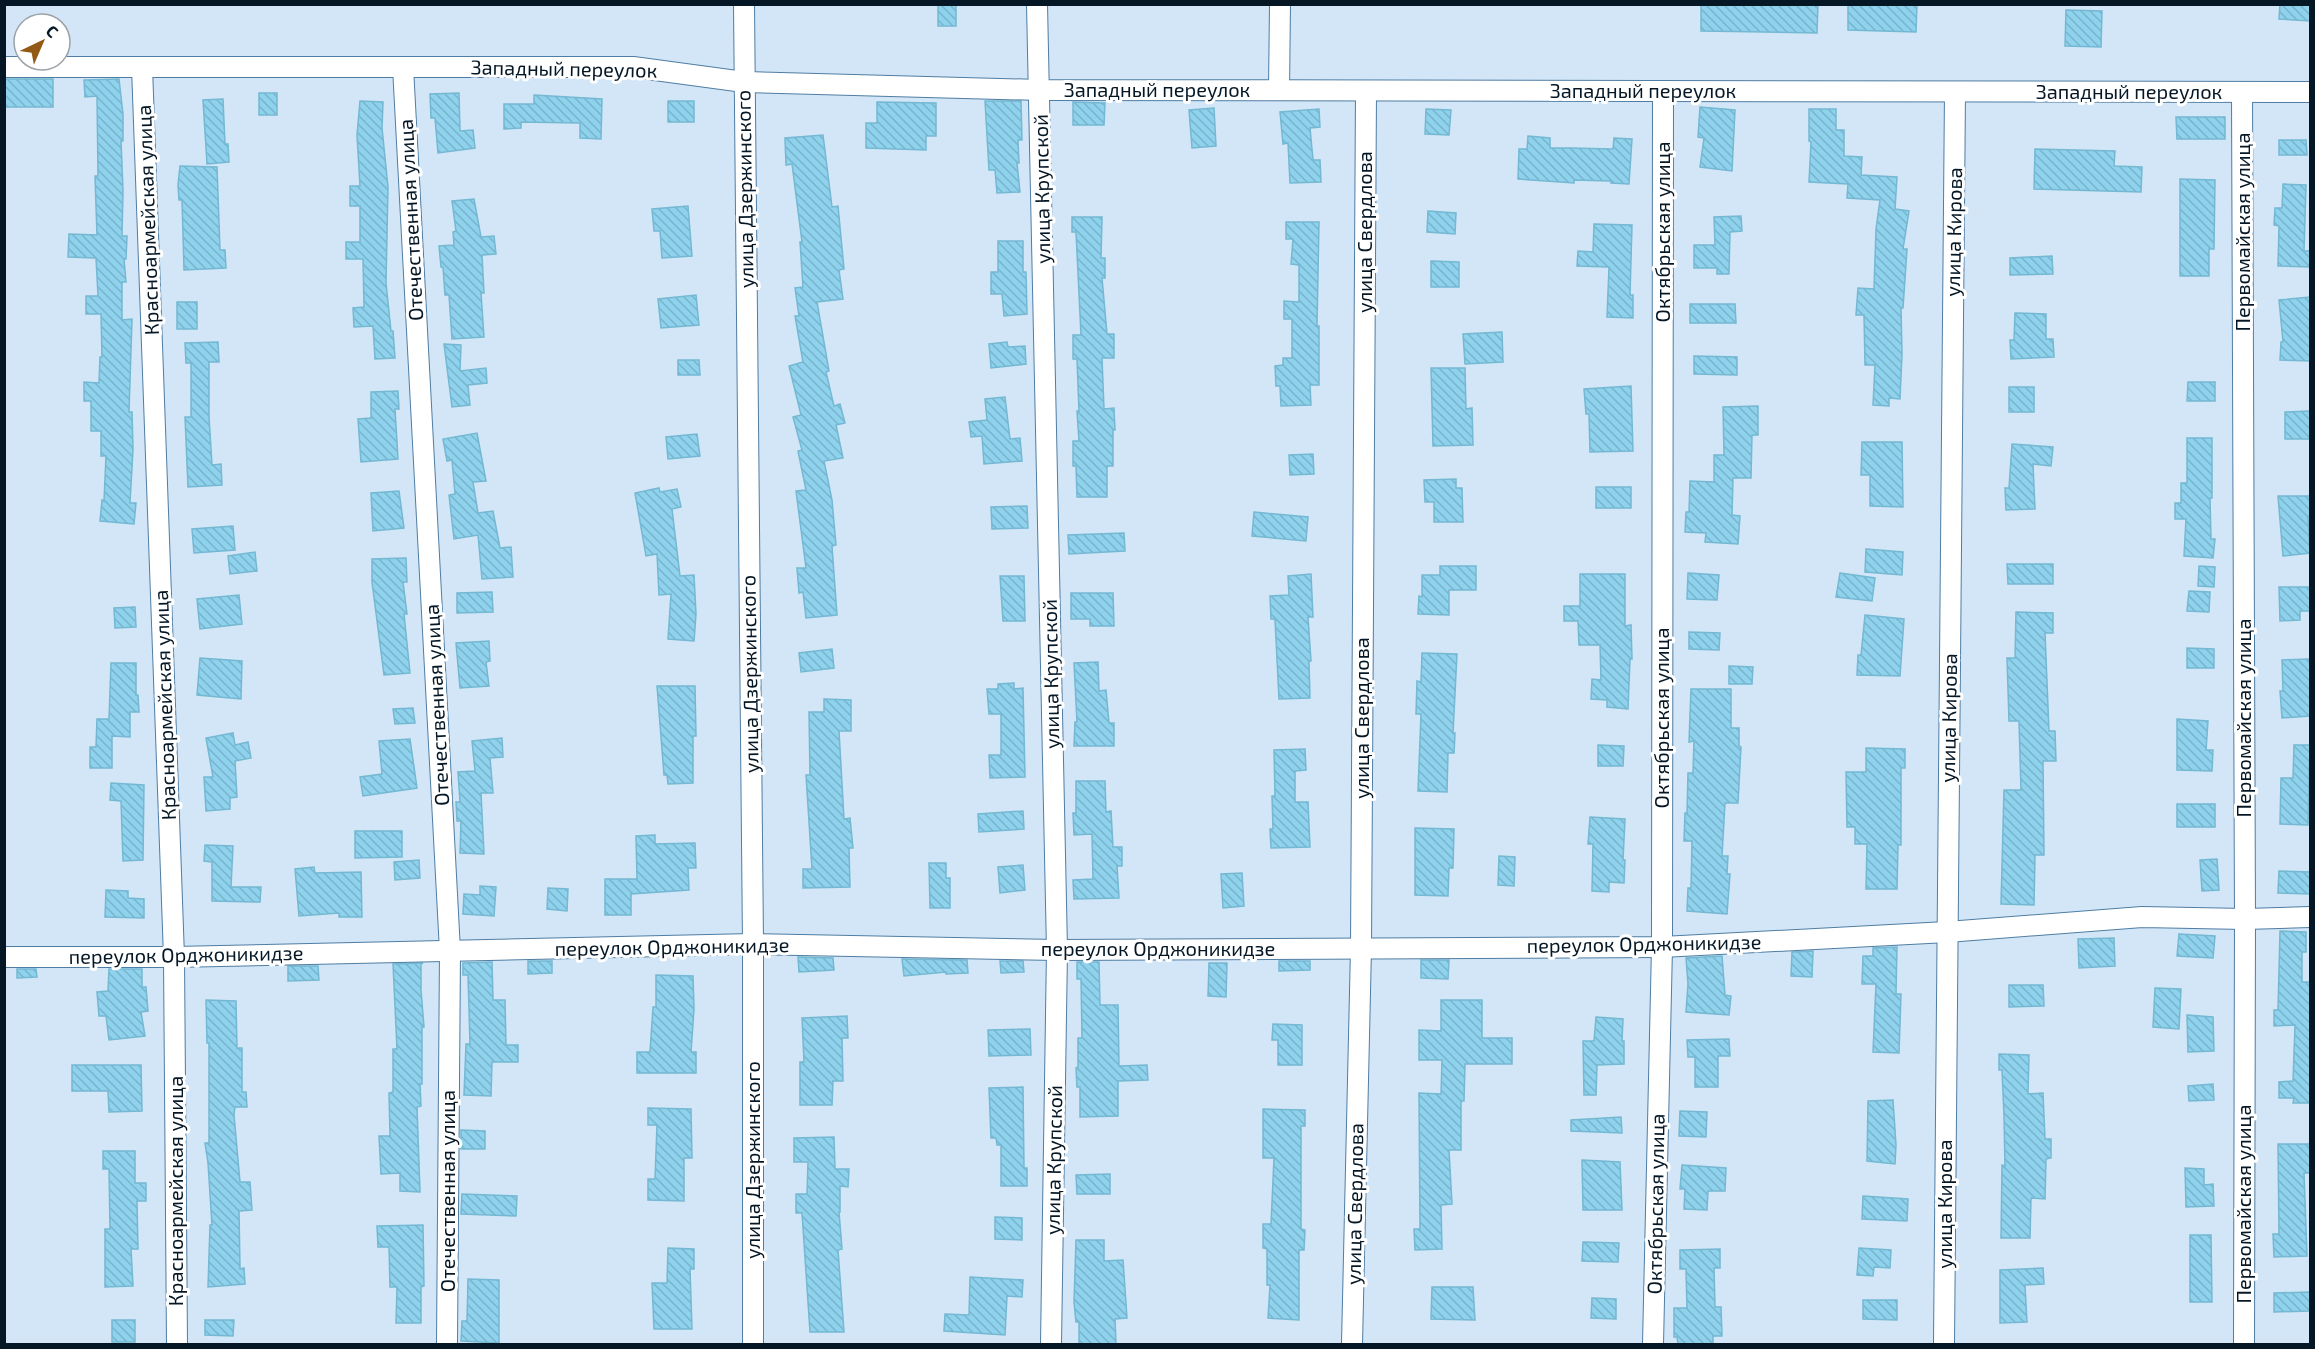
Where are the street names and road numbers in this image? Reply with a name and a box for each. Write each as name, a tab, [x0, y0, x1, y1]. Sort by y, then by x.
street label: Западный переулок	[470, 54, 658, 83]
street label: Западный переулок	[1064, 77, 1251, 102]
street label: Западный переулок	[1550, 78, 1737, 103]
street label: Западный переулок	[2036, 79, 2223, 104]
street label: улица Дзержинского	[730, 90, 759, 288]
street label: Красноармейская улица	[131, 104, 164, 336]
street label: улица Крупской	[1028, 114, 1055, 264]
street label: Отечественная улица	[393, 118, 428, 322]
street label: Первомайская улица	[2230, 133, 2255, 331]
street label: Октябрьская улица	[1650, 142, 1675, 322]
street label: улица Свердлова	[1352, 151, 1377, 313]
street label: улица Кирова	[1940, 167, 1967, 297]
street label: улица Дзержинского	[735, 575, 764, 773]
street label: Красноармейская улица	[148, 589, 181, 821]
street label: улица Крупской	[1037, 599, 1064, 749]
street label: Отечественная улица	[419, 603, 454, 807]
street label: Первомайская улица	[2231, 619, 2256, 817]
street label: Октябрьская улица	[1649, 628, 1674, 808]
street label: улица Свердлова	[1349, 637, 1374, 799]
street label: улица Кирова	[1935, 653, 1962, 783]
street label: переулок Орджоникидзе	[1526, 929, 1762, 958]
street label: переулок Орджоникидзе	[554, 932, 790, 961]
street label: переулок Орджоникидзе	[1041, 936, 1275, 961]
street label: переулок Орджоникидзе	[68, 940, 304, 969]
street label: улица Дзержинского	[740, 1061, 765, 1259]
street label: Красноармейская улица	[163, 1076, 188, 1306]
street label: улица Крупской	[1040, 1085, 1067, 1235]
street label: Отечественная улица	[435, 1090, 460, 1292]
street label: Первомайская улица	[2231, 1105, 2256, 1303]
street label: Октябрьская улица	[1641, 1113, 1670, 1295]
street label: улица Свердлова	[1341, 1123, 1368, 1285]
street label: улица Кирова	[1932, 1139, 1957, 1269]

